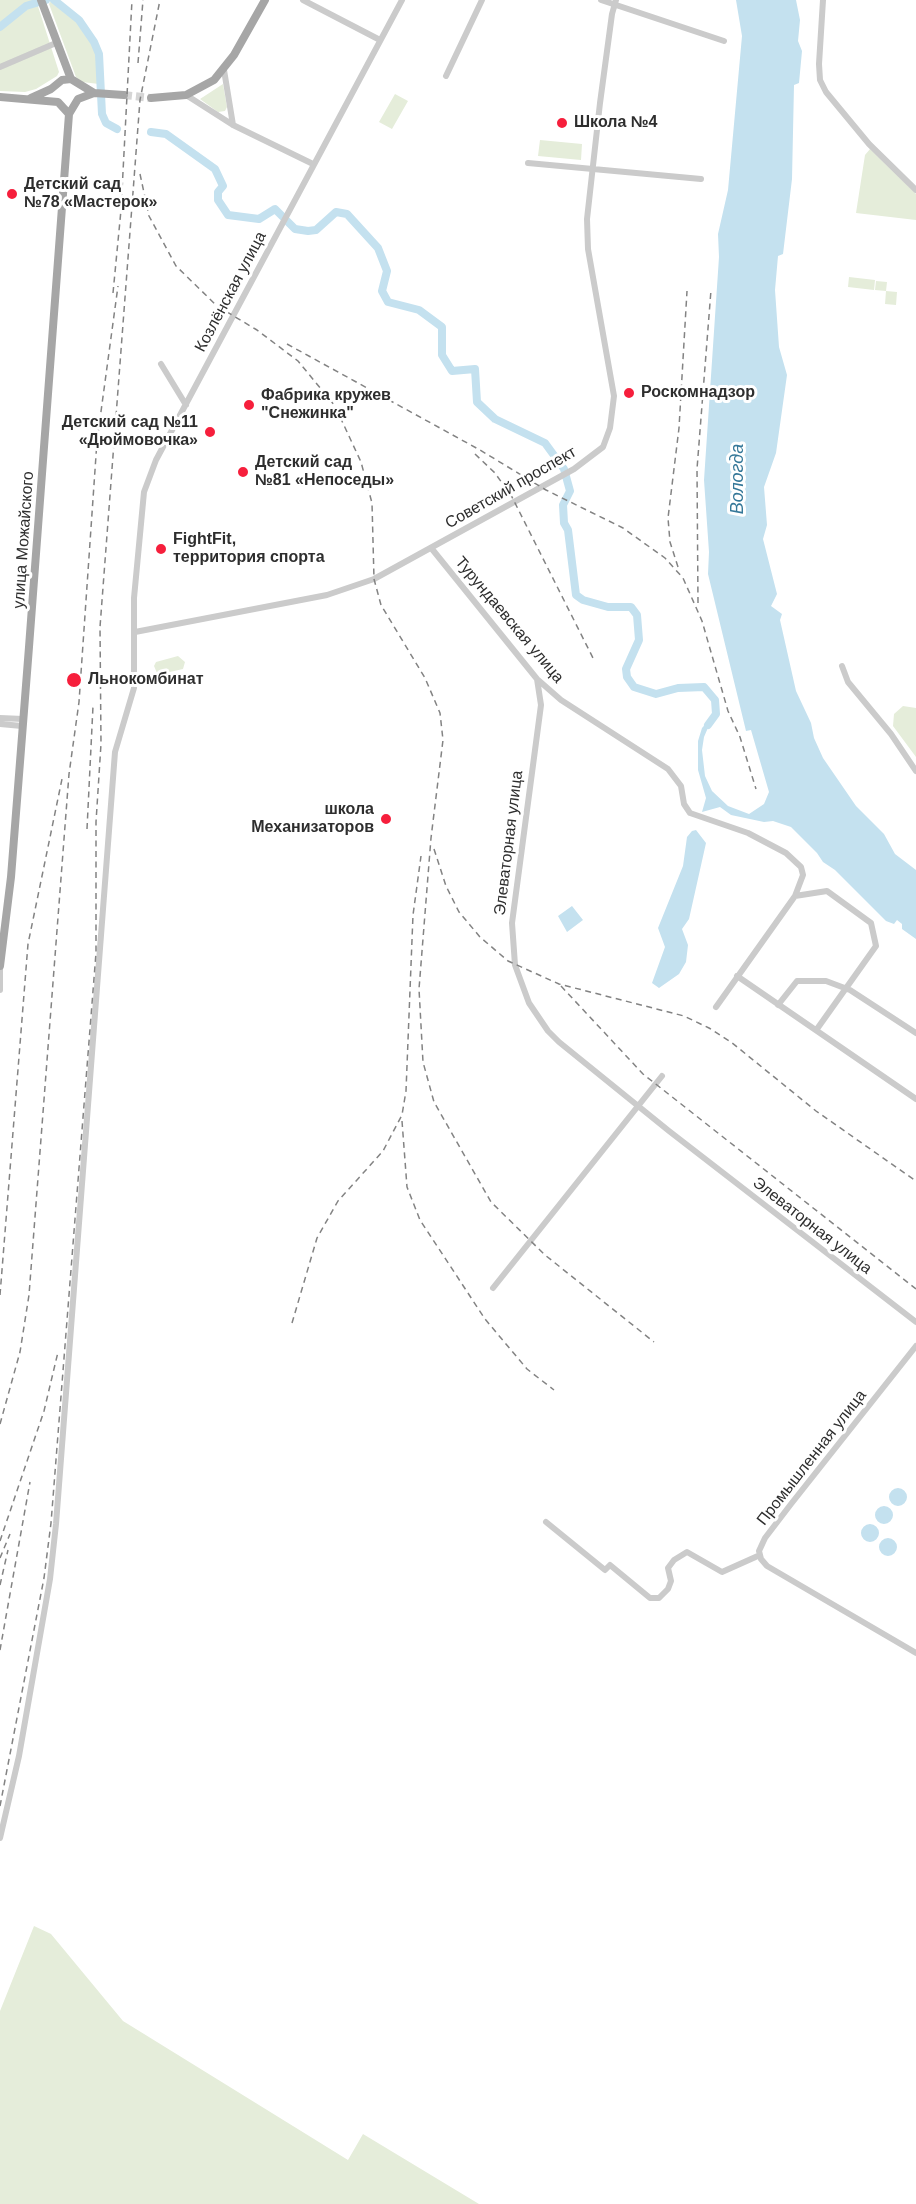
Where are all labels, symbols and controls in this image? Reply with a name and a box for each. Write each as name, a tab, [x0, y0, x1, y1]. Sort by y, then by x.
place label: Школа №4	[574, 113, 657, 133]
marker: Школа №4	[555, 116, 569, 130]
place label: Детский сад №78 «Мастерок»	[24, 175, 157, 213]
marker: Детский сад №78 «Мастерок»	[5, 187, 19, 201]
street label: Козлёнская улица	[191, 229, 271, 355]
place label: Роскомнадзор	[641, 383, 755, 403]
place label: Фабрика кружев "Снежинка"	[261, 386, 391, 424]
marker: Роскомнадзор	[622, 386, 636, 400]
marker: Фабрика кружев "Снежинка"	[242, 398, 256, 412]
place label: Детский сад №11 «Дюймовочка»	[62, 413, 198, 451]
marker: Детский сад №11 «Дюймовочка»	[203, 425, 217, 439]
street label: Советский проспект	[442, 443, 580, 533]
water label: Вологда	[727, 444, 749, 514]
place label: Детский сад №81 «Непоседы»	[255, 453, 394, 491]
marker: Детский сад №81 «Непоседы»	[236, 465, 250, 479]
street label: улица Можайского	[10, 471, 38, 609]
place label: FightFit, территория спорта	[173, 530, 325, 568]
marker: FightFit, территория спорта	[154, 542, 168, 556]
street label: Турундаевская улица	[451, 553, 567, 687]
place label: Льнокомбинат	[88, 670, 204, 690]
marker: Льнокомбинат	[65, 671, 83, 689]
street label: Элеваторная улица	[491, 769, 527, 917]
place label: школа Механизаторов	[251, 800, 374, 838]
marker: школа Механизаторов	[379, 812, 393, 826]
street label: Элеваторная улица	[749, 1174, 875, 1278]
street label: Промышленная улица	[753, 1386, 871, 1530]

